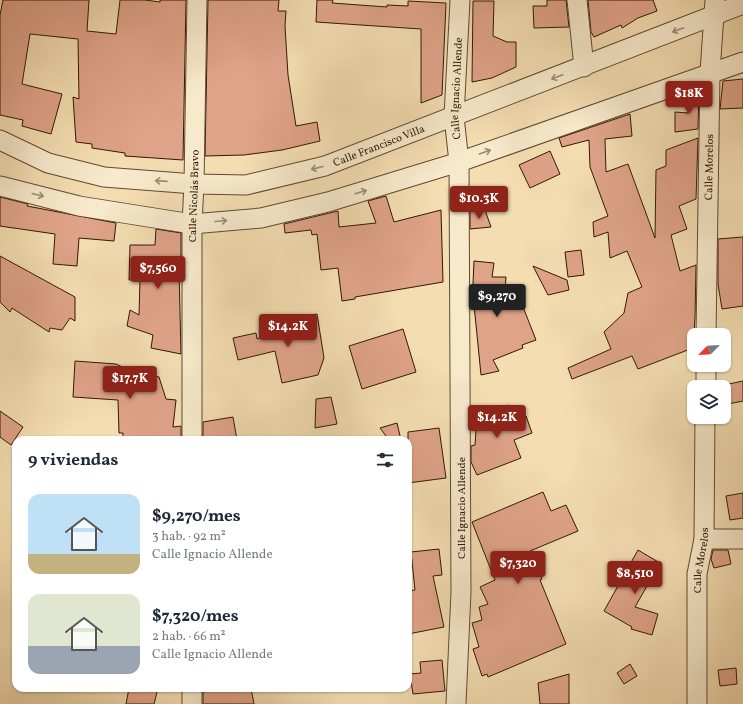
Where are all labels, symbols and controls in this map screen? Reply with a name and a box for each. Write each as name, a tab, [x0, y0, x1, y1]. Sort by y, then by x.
one-way arrow	[672, 27, 684, 35]
street label: Calle Ignacio Allende	[448, 37, 467, 140]
one-way arrow	[551, 74, 563, 82]
pin: $18K	[665, 81, 713, 115]
text: $18K	[675, 85, 703, 103]
street label: Calle Francisco Villa	[331, 122, 428, 171]
street label: Calle Morelos	[702, 134, 718, 200]
one-way arrow	[479, 148, 491, 156]
street label: Calle Nicolás Bravo	[186, 149, 204, 242]
one-way arrow	[311, 164, 324, 172]
one-way arrow	[155, 177, 168, 185]
pin: $10.3K	[446, 186, 512, 220]
one-way arrow	[355, 187, 367, 195]
text: $10.3K	[459, 190, 499, 208]
one-way arrow	[31, 192, 44, 200]
one-way arrow	[214, 218, 227, 225]
pin: $7,560	[125, 256, 191, 290]
text: $7,560	[139, 260, 177, 278]
pin: $9,270	[464, 284, 530, 318]
text: $9,270	[478, 288, 516, 306]
pin: $14.2K	[255, 314, 321, 348]
text: $14.2K	[268, 318, 308, 336]
north arrow	[687, 328, 731, 372]
map controls	[687, 328, 731, 424]
pin: $17.7K	[97, 366, 163, 400]
text: $17.7K	[112, 370, 148, 388]
button: layers	[687, 380, 731, 424]
pin: $14.2K	[464, 405, 530, 439]
text: $14.2K	[477, 409, 517, 427]
text: 9 viviendas	[28, 449, 118, 472]
icon: filters	[374, 449, 396, 471]
street label: Calle Ignacio Allende	[455, 457, 470, 559]
text: $9,270/mes	[152, 505, 241, 528]
icon: home	[60, 510, 108, 558]
street label: Calle Morelos	[691, 527, 713, 593]
text: 3 hab. · 92 m²	[152, 528, 226, 546]
text: Calle Ignacio Allende	[152, 546, 273, 564]
pin: $7,320	[485, 551, 551, 585]
text: $7,320	[499, 555, 537, 573]
pin: $8,510	[602, 561, 668, 595]
text: $8,510	[616, 565, 654, 583]
text: $7,320/mes	[152, 605, 239, 628]
icon: home	[60, 610, 108, 658]
text: 2 hab. · 66 m²	[152, 628, 226, 646]
text: Calle Ignacio Allende	[152, 646, 273, 664]

